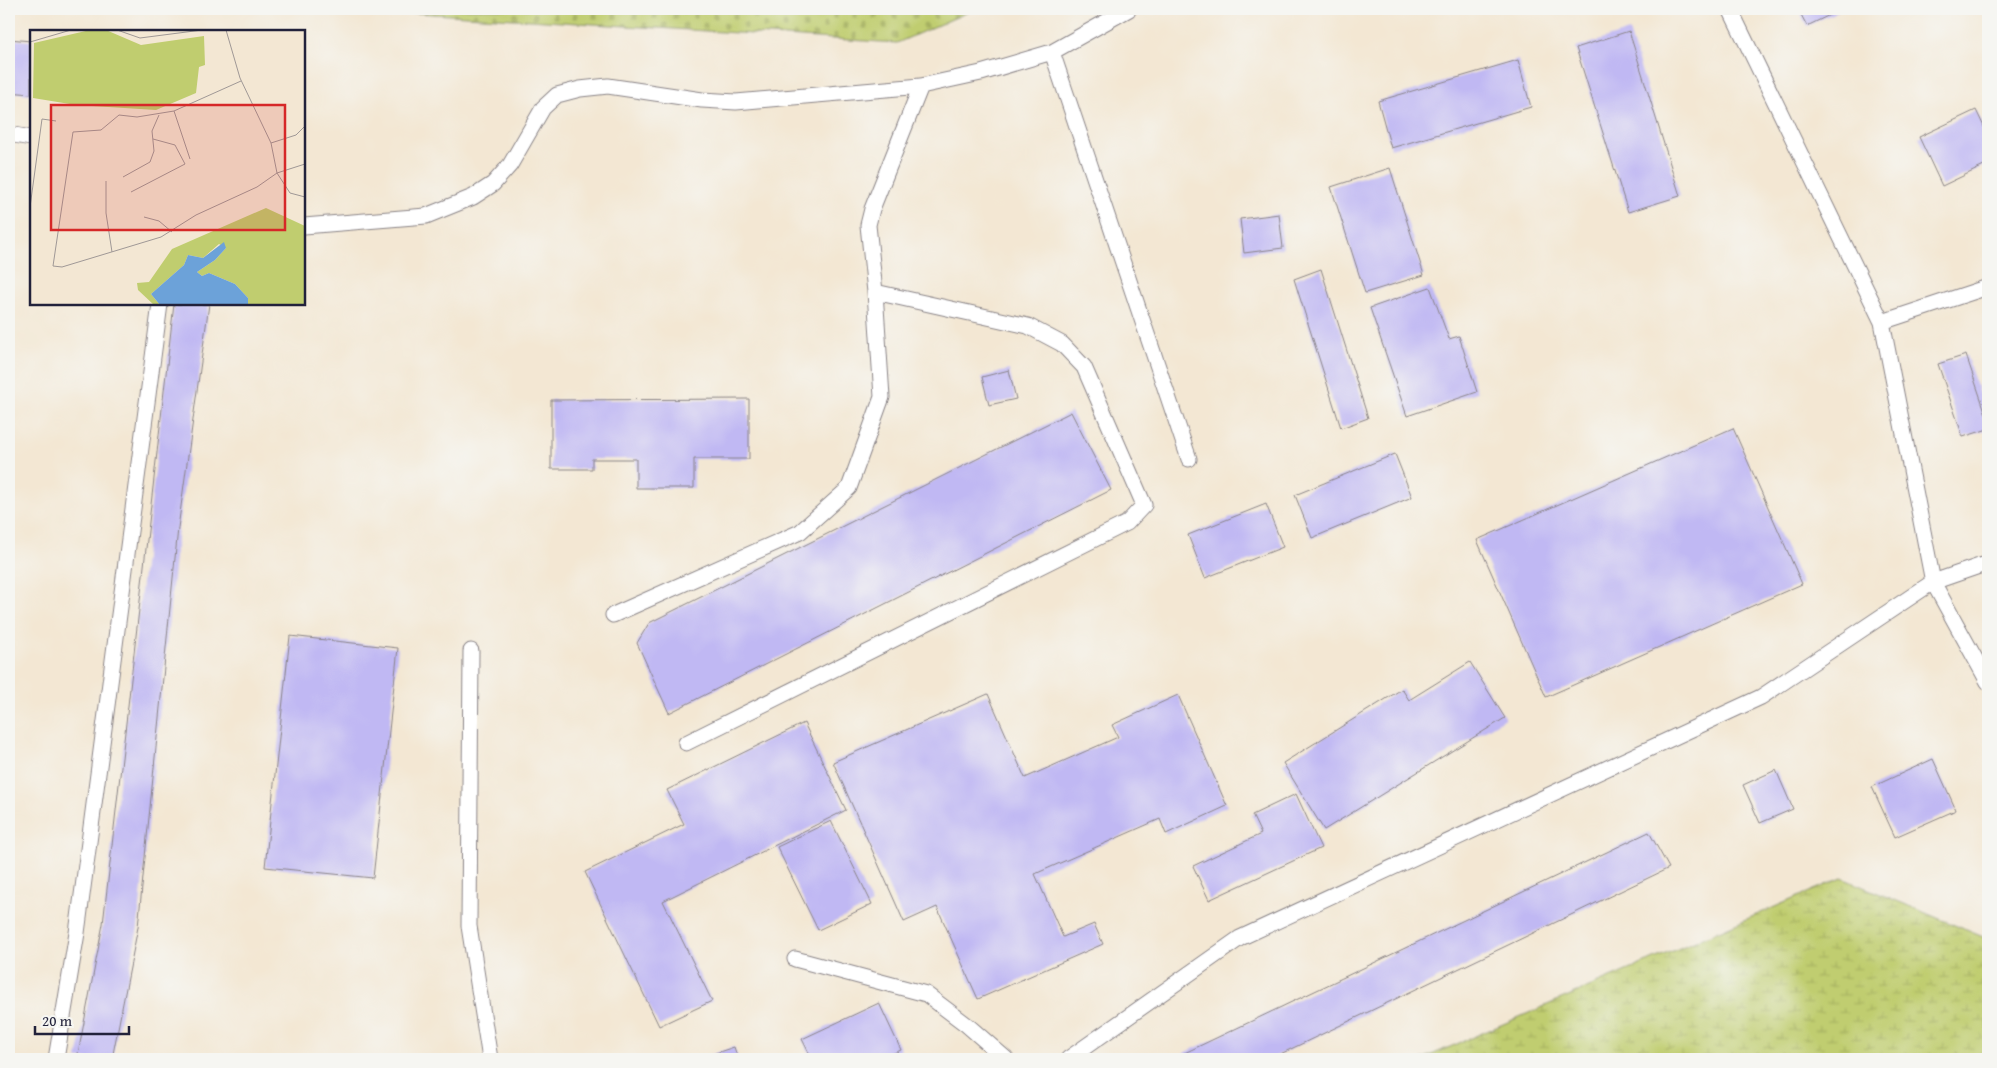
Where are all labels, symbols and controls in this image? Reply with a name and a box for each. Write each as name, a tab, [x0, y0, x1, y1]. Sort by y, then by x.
inset map	[30, 30, 305, 305]
scale bar	[35, 1003, 129, 1035]
text: 20 m	[42, 1010, 73, 1031]

